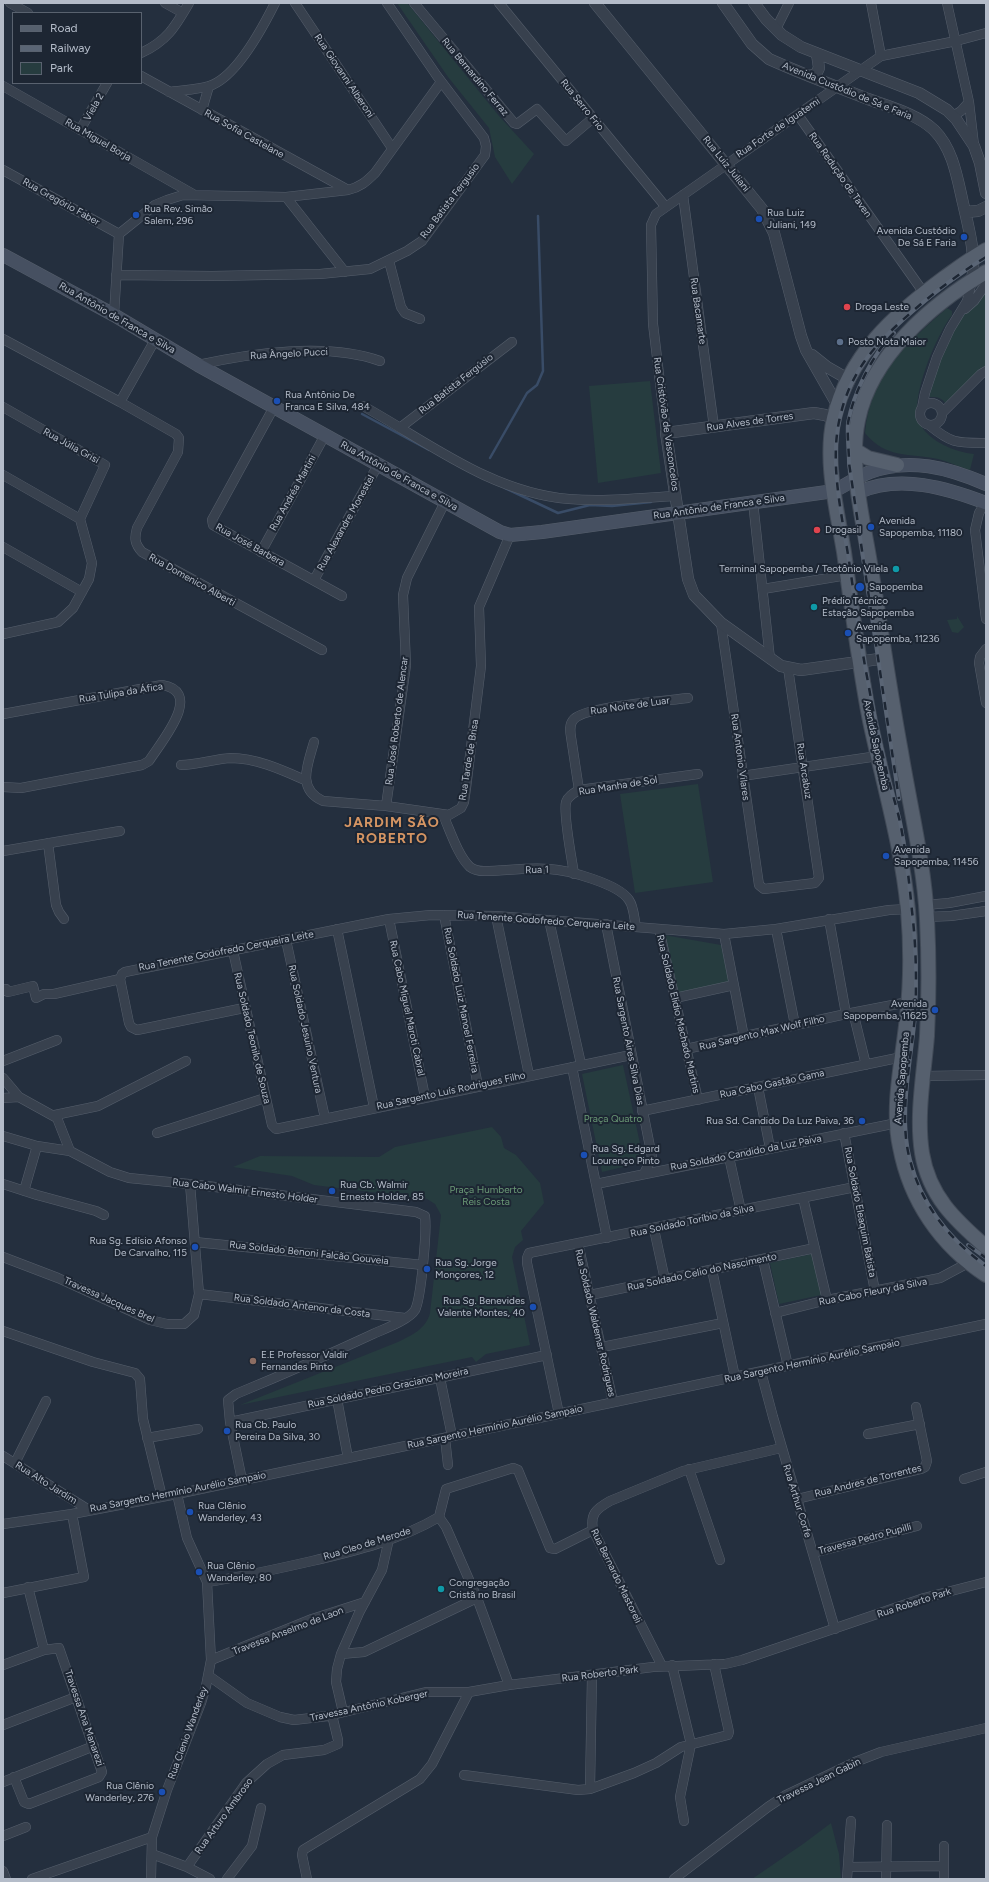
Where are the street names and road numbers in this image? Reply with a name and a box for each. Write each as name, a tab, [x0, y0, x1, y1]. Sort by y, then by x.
street label: Rua Giovanni Alberoni	[311, 32, 377, 120]
street label: Rua Bernardino Ferraz	[439, 36, 511, 118]
street label: Avenida Custódio de Sá e Faria	[780, 59, 914, 123]
street label: Rua Serro Frio	[558, 77, 606, 133]
street label: Viela 2	[81, 91, 107, 123]
street label: Rua Forte de Iguatemi	[734, 95, 822, 161]
street label: Rua Sofia Castelane	[202, 107, 286, 161]
street label: Rua Miguel Borja	[63, 116, 133, 164]
street label: Rua Redução de Taven	[806, 130, 874, 220]
street label: Rua Luiz Juliani	[700, 134, 752, 194]
street label: Rua Batista Fergusio	[418, 161, 482, 241]
street label: Rua Gregório Faber	[20, 176, 102, 228]
street label: Rua Bacamarte	[687, 277, 709, 345]
street label: Rua Antônio de Franca e Silva	[57, 280, 177, 356]
street label: Rua Ângelo Pucci	[250, 346, 328, 362]
street label: Rua Batista Fergúsio	[416, 351, 496, 417]
street label: Rua Cristóvão de Vasconcelos	[651, 356, 681, 492]
street label: Rua Alves de Torres	[706, 410, 794, 434]
street label: Rua Júlia Grisi	[41, 426, 101, 466]
street label: Rua Antônio de Franca e Silva	[338, 439, 460, 513]
street label: Rua Andréa Martini	[267, 453, 319, 533]
street label: Rua Alexandre Monestel	[315, 473, 377, 573]
street label: Rua Antônio de Franca e Silva	[653, 492, 785, 522]
street label: Rua José Barbera	[213, 521, 287, 569]
street label: Rua Domenico Alberti	[146, 551, 238, 609]
street label: Rua José Roberto de Alencar	[383, 656, 411, 786]
street label: Rua Tulipa da Áfica	[78, 680, 164, 706]
street label: Rua Noite de Luar	[590, 694, 670, 718]
street label: Avenida Sapopemba	[861, 699, 891, 791]
street label: Rua Antonio Vilares	[728, 713, 752, 801]
street label: Rua Tarde de Brisa	[457, 719, 481, 801]
street label: Rua Arcabuz	[794, 742, 814, 800]
street label: Rua Manha de Sol	[578, 774, 658, 798]
street label: Rua 1	[525, 864, 549, 876]
street label: Rua Tenente Godofredo Cerqueira Leite	[457, 909, 635, 933]
street label: Rua Soldado Luiz Manoel Ferreira	[441, 926, 481, 1074]
street label: Rua Tenente Godofredo Cerqueira Leite	[137, 928, 315, 974]
street label: Rua Soldado Elidio Machado Martins	[654, 933, 702, 1095]
street label: Rua Cabo Miguel Maroti Cabral	[387, 939, 427, 1077]
street label: Rua Soldado Jesuino Ventura	[286, 964, 324, 1094]
street label: Rua Soldado Teonilo de Souza	[231, 971, 273, 1105]
street label: Rua Sargento Aires Silva Dias	[610, 976, 646, 1106]
street label: Rua Sargento Max Wolf Filho	[698, 1013, 826, 1053]
street label: Avenida Sapopemba	[892, 1031, 912, 1125]
street label: Rua Cabo Gastão Gama	[719, 1067, 825, 1101]
street label: Rua Sargento Luís Rodrigues Filho	[375, 1069, 527, 1113]
street label: Rua Soldado Candido da Luz Paiva	[669, 1132, 823, 1174]
street label: Rua Soldado Eleaquim Batista	[841, 1146, 879, 1278]
street label: Rua Cabo Walmir Ernesto Holder	[172, 1176, 318, 1206]
street label: Rua Soldado Toríbio da Silva	[629, 1202, 755, 1240]
street label: Rua Soldado Benoni Falcão Gouveia	[229, 1239, 389, 1267]
street label: Rua Soldado Waldemar Rodrigues	[572, 1248, 618, 1398]
street label: Rua Soldado Celio do Nascimento	[626, 1250, 778, 1294]
street label: Travessa Jacques Brel	[62, 1275, 156, 1325]
street label: Rua Cabo Fleury da Silva	[818, 1276, 928, 1308]
street label: Rua Soldado Antenor da Costa	[233, 1292, 371, 1320]
street label: Rua Sargento Hermínio Aurélio Sampaio	[723, 1337, 901, 1385]
street label: Rua Soldado Pedro Graciano Moreira	[307, 1365, 469, 1411]
street label: Rua Sargento Hermínio Aurélio Sampaio	[406, 1403, 584, 1451]
street label: Rua Alto Jardim	[13, 1459, 79, 1507]
street label: Rua Andres de Torrentes	[813, 1462, 923, 1500]
street label: Rua Arthur Corfe	[780, 1463, 814, 1539]
street label: Rua Sargento Hermínio Aurélio Sampaio	[89, 1469, 267, 1515]
street label: Travessa Pedro Pupilli	[817, 1521, 913, 1557]
street label: Rua Cleo de Merode	[322, 1525, 412, 1563]
street label: Rua Bernardo Mastoreli	[588, 1527, 644, 1625]
street label: Rua Roberto Park	[875, 1585, 953, 1621]
street label: Travessa Anselmo de Laon	[231, 1604, 345, 1658]
street label: Rua Roberto Park	[561, 1663, 639, 1685]
street label: Travessa Ana Manarezi	[62, 1668, 106, 1768]
street label: Rua Clenio Wanderley	[166, 1685, 210, 1781]
street label: Travessa Antônio Koberger	[309, 1688, 429, 1724]
street label: Travessa Jean Gabin	[775, 1756, 863, 1806]
street label: Rua Arturo Ambroso	[192, 1776, 256, 1856]

